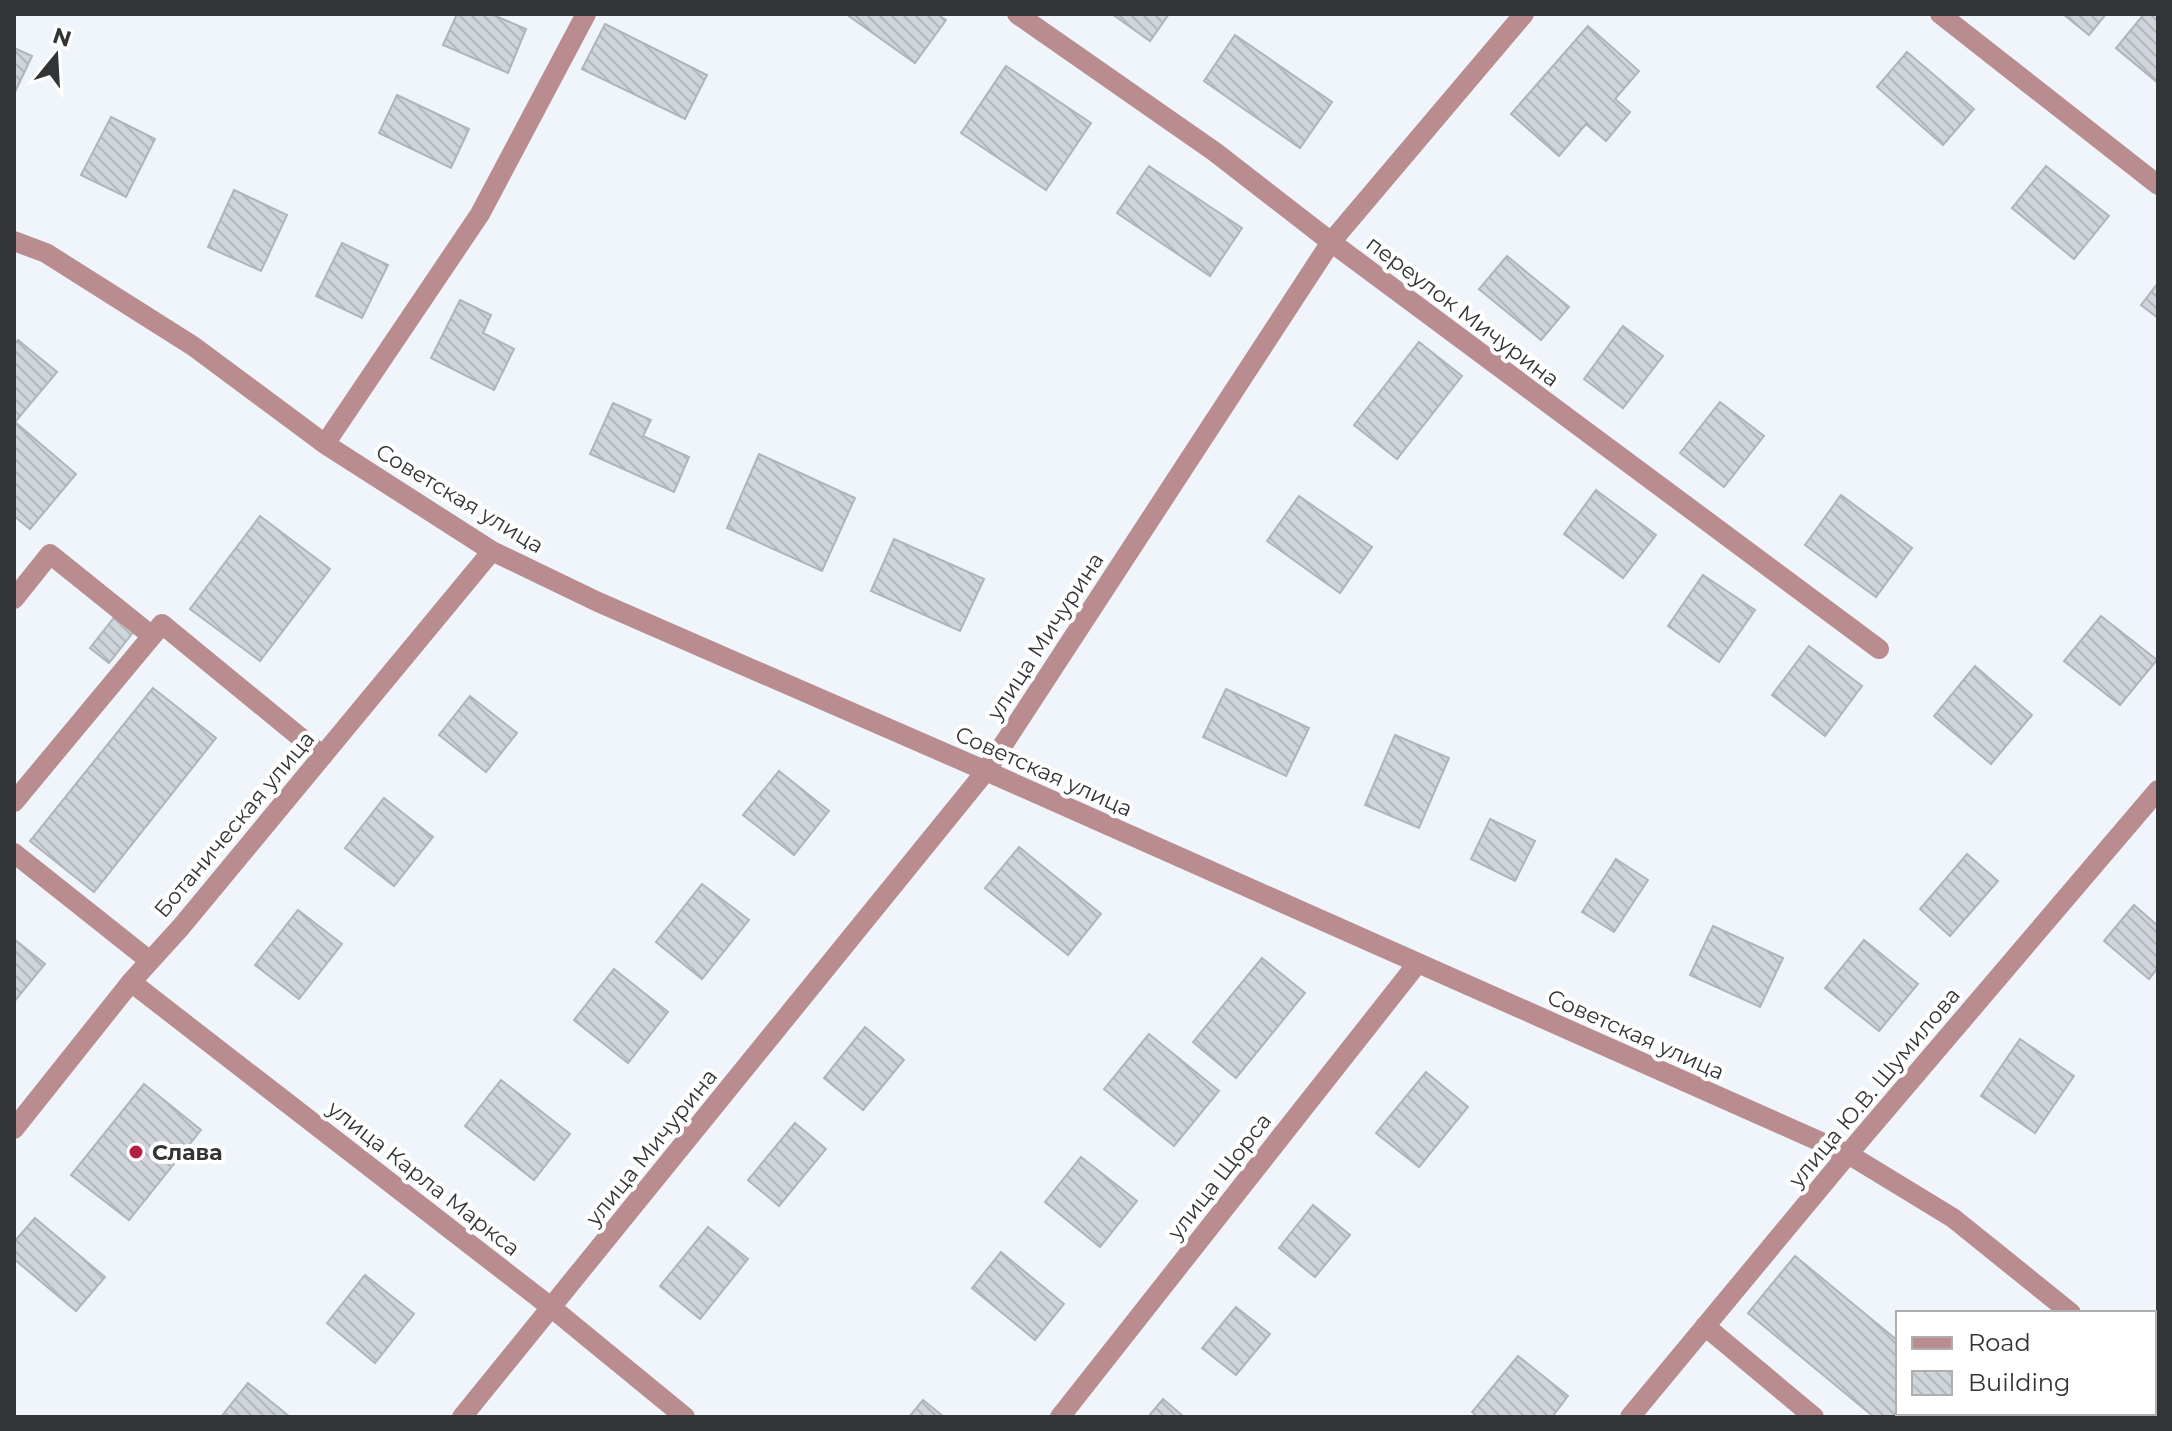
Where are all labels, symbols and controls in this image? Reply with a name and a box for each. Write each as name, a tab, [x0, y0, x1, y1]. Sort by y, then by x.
north arrow	[16, 16, 96, 96]
text: N	[49, 22, 75, 53]
street label: переулок Мичурина	[1361, 230, 1565, 393]
street label: Советская улица	[371, 438, 549, 559]
street label: улица Мичурина	[981, 548, 1110, 726]
street label: Советская улица	[951, 720, 1137, 823]
street label: Ботаническая улица	[148, 726, 320, 923]
street label: улица Ю.В. Шумилова	[1782, 982, 1966, 1194]
street label: Советская улица	[1543, 983, 1729, 1086]
street label: улица Мичурина	[579, 1063, 723, 1232]
street label: улица Карла Маркса	[321, 1094, 525, 1262]
street label: улица Щорса	[1161, 1108, 1277, 1246]
place label: Слава	[152, 1139, 223, 1166]
marker: Слава	[127, 1143, 145, 1161]
legend	[1896, 1311, 2156, 1415]
text: Road	[1968, 1328, 2031, 1357]
text: Building	[1968, 1368, 2071, 1397]

